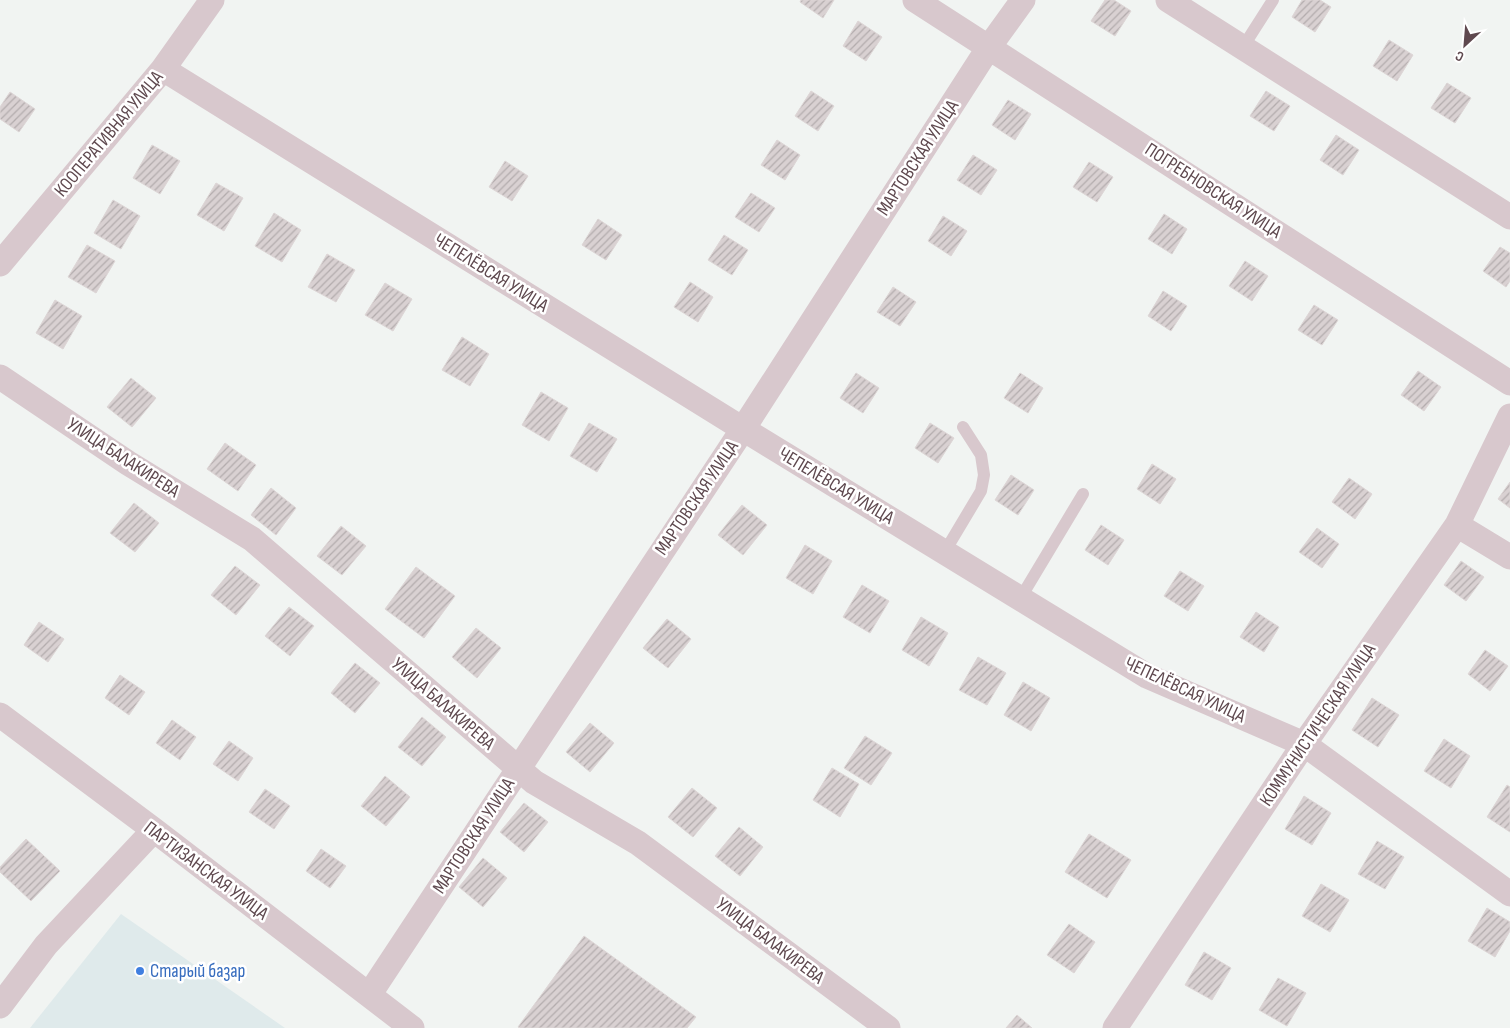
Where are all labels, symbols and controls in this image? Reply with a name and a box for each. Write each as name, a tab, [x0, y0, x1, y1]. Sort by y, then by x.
north arrow	[1440, 20, 1490, 70]
text: С	[1453, 47, 1466, 65]
street label: КООПЕРАТИВНАЯ УЛИЦА	[50, 66, 169, 202]
street label: МАРТОВСКАЯ УЛИЦА	[872, 95, 964, 220]
street label: ПОГРЕБНОВСКАЯ УЛИЦА	[1140, 138, 1286, 244]
street label: ЧЕПЕЛЁВСАЯ УЛИЦА	[430, 229, 553, 318]
street label: УЛИЦА БАЛАКИРЕВА	[62, 413, 184, 503]
street label: МАРТОВСКАЯ УЛИЦА	[650, 436, 744, 560]
street label: ЧЕПЕЛЁВСАЯ УЛИЦА	[774, 443, 899, 530]
street label: КОММУНИСТИЧЕСКАЯ УЛИЦА	[1255, 639, 1381, 811]
street label: ЧЕПЕЛЁВСАЯ УЛИЦА	[1121, 652, 1250, 728]
street label: УЛИЦА БАЛАКИРЕВА	[387, 653, 500, 756]
street label: МАРТОВСКАЯ УЛИЦА	[428, 773, 520, 898]
street label: ПАРТИЗАНСКАЯ УЛИЦА	[139, 817, 273, 926]
street label: УЛИЦА БАЛАКИРЕВА	[711, 893, 829, 990]
place label: Старый базар	[150, 960, 245, 983]
marker: Старый базар	[134, 965, 146, 977]

